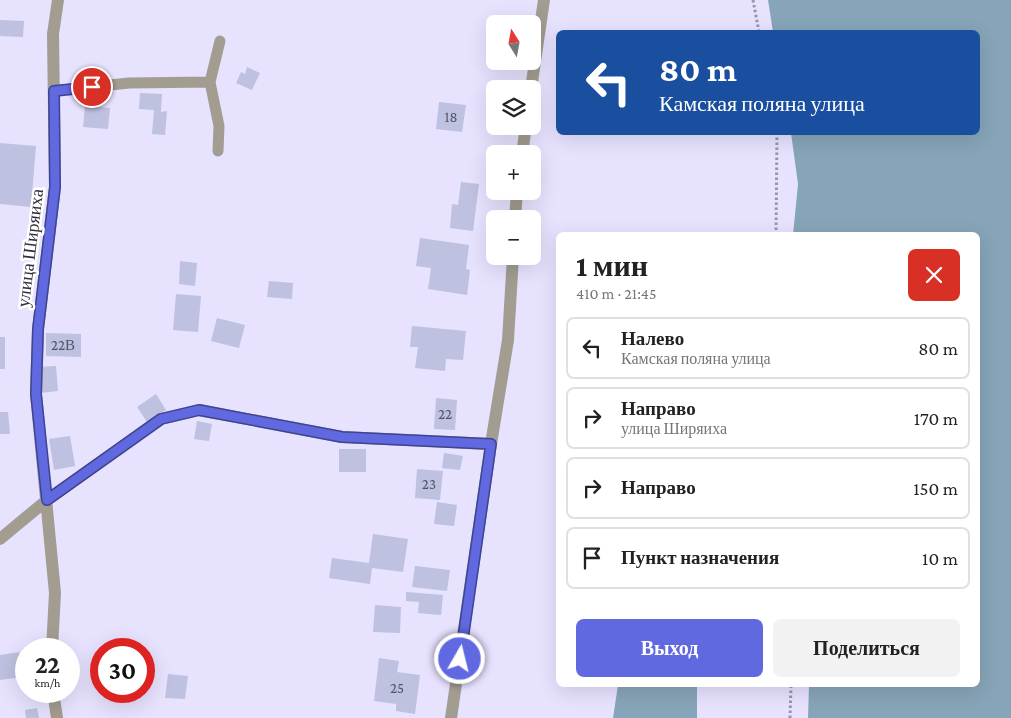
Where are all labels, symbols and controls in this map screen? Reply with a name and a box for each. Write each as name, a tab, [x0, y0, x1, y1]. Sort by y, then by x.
north arrow	[486, 15, 541, 70]
map controls	[486, 15, 541, 265]
icon: left	[576, 50, 641, 115]
text: 80 m	[659, 50, 737, 89]
pin	[71, 66, 113, 108]
icon: arrive	[78, 73, 106, 101]
button: layers	[486, 80, 541, 135]
text: Камская поляна улица	[659, 91, 865, 116]
house number: 18	[444, 109, 458, 125]
button: +	[486, 145, 541, 200]
street label: улица Ширяиха	[13, 188, 47, 308]
button: −	[486, 210, 541, 265]
text: 1 мин	[576, 249, 648, 282]
button: close	[908, 249, 960, 301]
text: 410 m · 21:45	[576, 285, 656, 302]
text: Налево	[621, 328, 684, 349]
icon: left	[578, 334, 606, 362]
house number: 22В	[51, 337, 75, 353]
text: 80 m	[918, 338, 958, 359]
text: Камская поляна улица	[621, 350, 771, 367]
text: Направо	[621, 398, 696, 419]
icon: right	[578, 404, 606, 432]
house number: 22	[438, 406, 452, 422]
text: 170 m	[914, 408, 958, 429]
text: улица Ширяиха	[621, 420, 727, 437]
icon: right	[578, 474, 606, 502]
house number: 23	[422, 476, 436, 492]
text: Направо	[621, 477, 696, 498]
text: 150 m	[913, 478, 958, 499]
icon: arrive	[578, 544, 606, 572]
text: Пункт назначения	[621, 547, 779, 568]
text: 10 m	[922, 548, 958, 569]
button: Выход	[576, 619, 763, 677]
button: Поделиться	[773, 619, 960, 677]
position arrow	[433, 632, 485, 684]
speed limit sign: 30	[90, 638, 155, 703]
text: 22	[35, 651, 60, 678]
text: km/h	[35, 676, 60, 690]
house number: 25	[390, 680, 404, 696]

